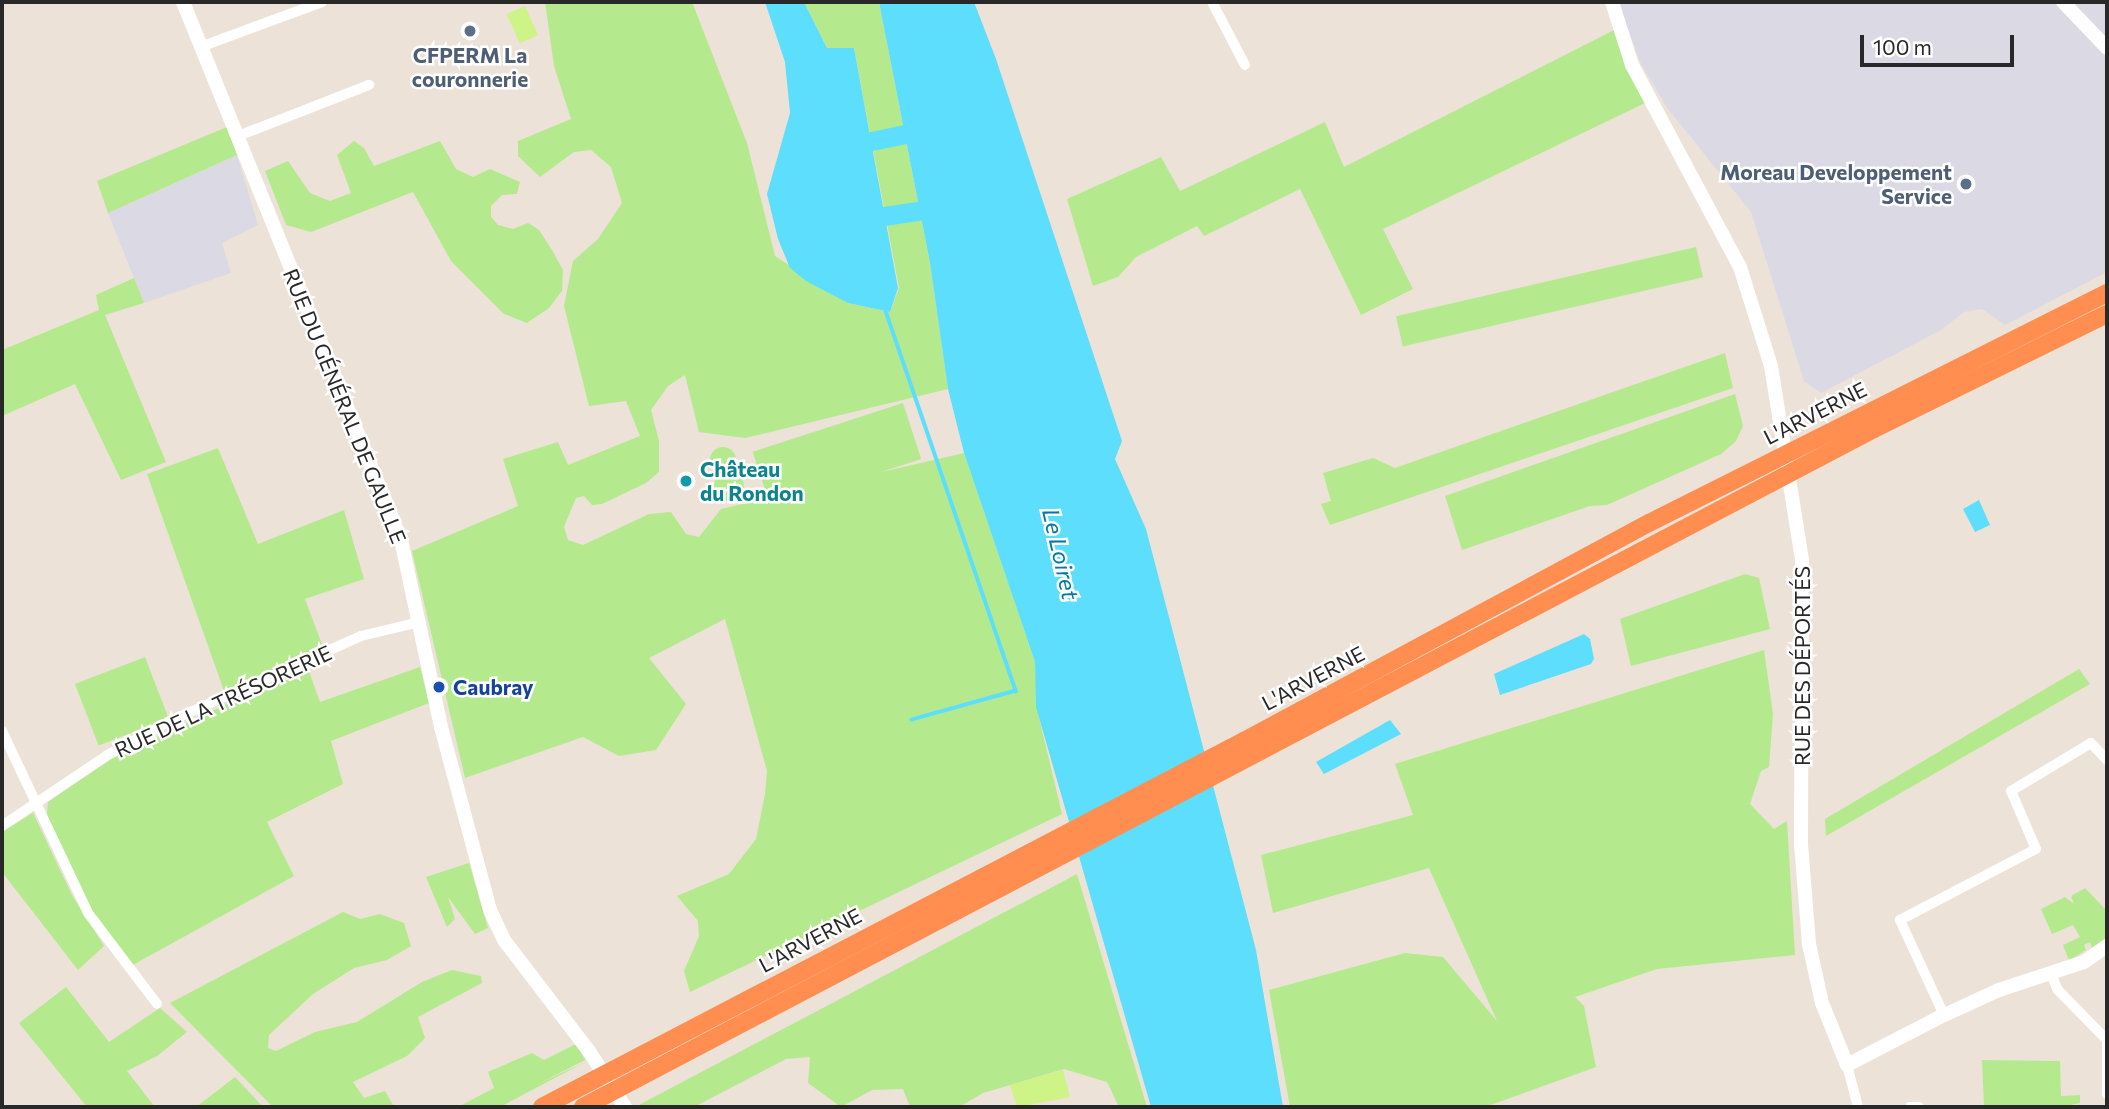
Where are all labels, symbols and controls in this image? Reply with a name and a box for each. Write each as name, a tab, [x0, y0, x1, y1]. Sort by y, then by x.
scale bar	[1864, 21, 2018, 65]
marker: CFPERM La couronnerie	[462, 23, 478, 39]
text: 100 m	[1873, 34, 1932, 59]
place label: CFPERM La couronnerie	[412, 42, 528, 92]
place label: Moreau Developpement Service	[1720, 159, 1952, 209]
marker: Moreau Developpement Service	[1958, 176, 1974, 192]
street label: RUE DU GÉNÉRAL DE GAULLE	[278, 265, 412, 547]
street label: L'ARVERNE	[1759, 376, 1871, 450]
place label: Château du Rondon	[700, 456, 804, 506]
marker: Château du Rondon	[678, 473, 694, 489]
water label: Le Loiret	[1037, 506, 1085, 602]
street label: RUE DES DÉPORTÉS	[1789, 566, 1815, 766]
street label: RUE DE LA TRÉSORERIE	[111, 640, 335, 762]
street label: L'ARVERNE	[1257, 640, 1369, 716]
place label: Caubray	[453, 674, 534, 700]
marker: Caubray	[431, 679, 447, 695]
street label: L'ARVERNE	[754, 902, 866, 978]

